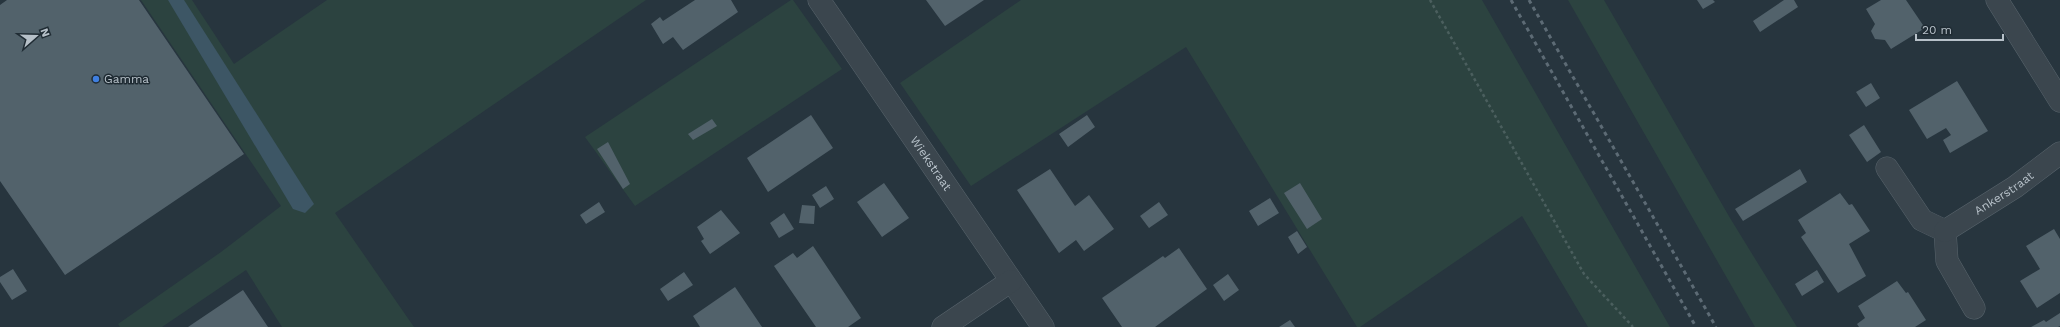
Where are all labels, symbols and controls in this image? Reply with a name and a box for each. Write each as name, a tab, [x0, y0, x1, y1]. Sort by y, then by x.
north arrow	[16, 16, 56, 56]
scale bar	[1916, 16, 2003, 42]
text: 20 m	[1922, 23, 1952, 37]
text: N	[37, 27, 52, 39]
place label: Gamma	[104, 72, 149, 86]
marker: Gamma	[91, 74, 101, 84]
street label: Wiekstraat	[907, 133, 954, 193]
street label: Ankerstraat	[1972, 169, 2036, 218]

